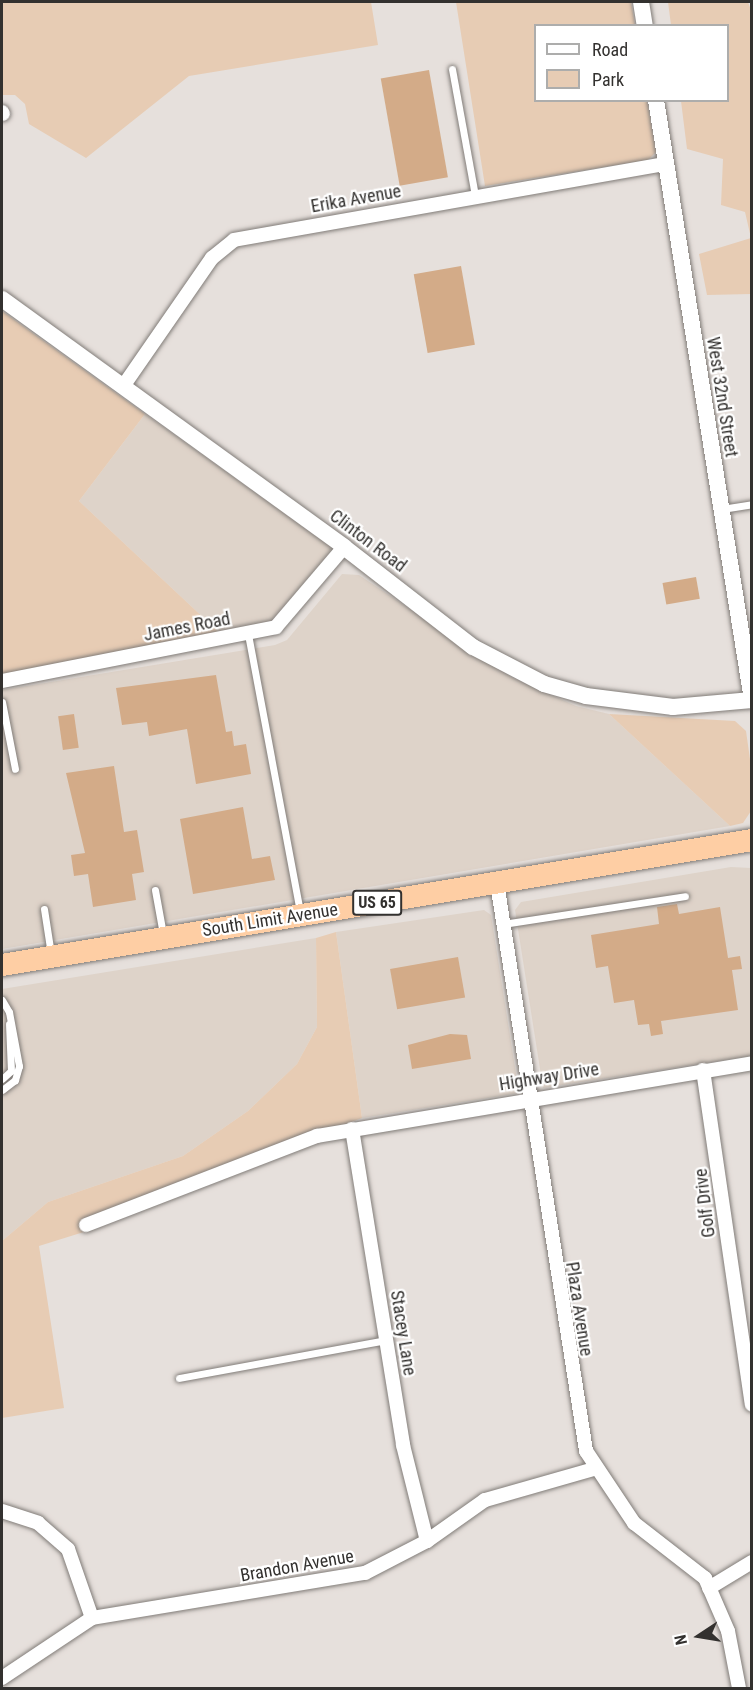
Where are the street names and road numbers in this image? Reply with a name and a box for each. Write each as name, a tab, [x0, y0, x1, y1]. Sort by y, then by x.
street label: Erika Avenue	[309, 180, 403, 218]
street label: West 32nd Street	[702, 335, 742, 459]
street label: Clinton Road	[325, 505, 411, 577]
street label: James Road	[142, 608, 232, 646]
road number: US 65	[352, 890, 403, 916]
street label: South Limit Avenue	[201, 899, 339, 941]
street label: Highway Drive	[498, 1058, 600, 1096]
street label: Golf Drive	[690, 1167, 720, 1239]
street label: Plaza Avenue	[561, 1260, 597, 1358]
street label: Stacey Lane	[386, 1289, 420, 1377]
street label: Brandon Avenue	[239, 1545, 355, 1587]

